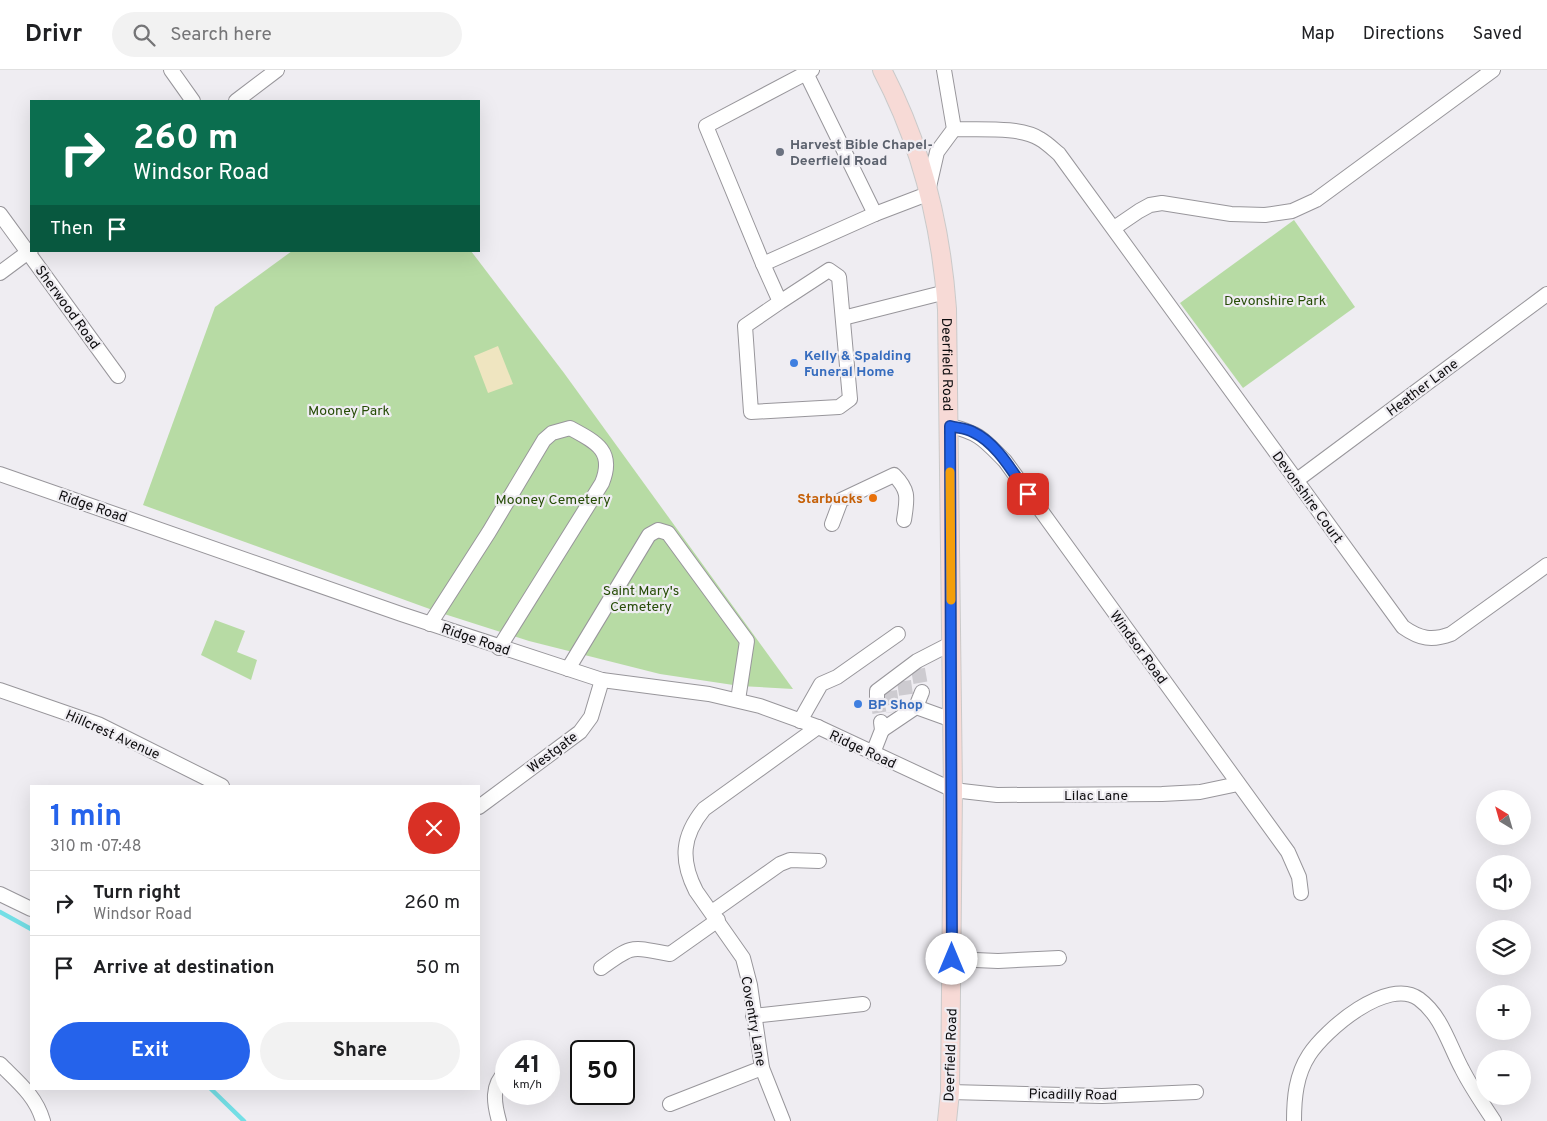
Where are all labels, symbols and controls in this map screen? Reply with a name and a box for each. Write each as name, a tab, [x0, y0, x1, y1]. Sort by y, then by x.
search box	[112, 12, 462, 57]
text: Drivr	[25, 20, 82, 50]
icon: search	[130, 21, 158, 49]
text: Search here	[170, 23, 272, 47]
text: Map	[1301, 23, 1335, 46]
text: Directions	[1363, 23, 1445, 46]
text: Saved	[1473, 23, 1522, 46]
text: 260 m	[133, 117, 238, 161]
icon: right	[50, 120, 115, 185]
place label: Harvest Bible Chapel- Deerfield Road	[790, 137, 933, 170]
marker: Harvest Bible Chapel- Deerfield Road	[774, 146, 786, 158]
text: Windsor Road	[133, 160, 269, 187]
icon: arrive	[103, 215, 131, 243]
text: Then	[50, 217, 93, 241]
street label: Sherwood Road	[31, 263, 103, 353]
park label: Devonshire Park	[1224, 293, 1326, 310]
street label: Deerfield Road	[937, 318, 955, 411]
place label: Kelly & Spalding Funeral Home	[804, 348, 911, 381]
street label: Heather Lane	[1384, 356, 1462, 421]
marker: Kelly & Spalding Funeral Home	[788, 357, 800, 369]
park label: Mooney Park	[308, 403, 390, 420]
street label: Devonshire Court	[1268, 449, 1346, 547]
pin	[1007, 473, 1049, 515]
icon: arrive	[1014, 480, 1042, 508]
street label: Ridge Road	[56, 488, 129, 527]
place label: Starbucks	[797, 491, 863, 508]
park label: Mooney Cemetery	[495, 492, 611, 509]
marker: Starbucks	[867, 492, 879, 504]
park label: Saint Mary's Cemetery	[603, 583, 679, 616]
street label: Windsor Road	[1105, 608, 1170, 688]
street label: Ridge Road	[439, 621, 512, 660]
place label: BP Shop	[868, 697, 923, 714]
marker: BP Shop	[852, 698, 864, 710]
street label: Hillcrest Avenue	[63, 707, 162, 764]
street label: Ridge Road	[826, 727, 898, 773]
street label: Westgate	[525, 729, 581, 778]
street label: Lilac Lane	[1064, 788, 1128, 805]
north arrow	[1476, 790, 1531, 845]
map controls	[1476, 790, 1531, 1105]
text: 1 min	[50, 799, 122, 836]
button: close	[408, 802, 460, 854]
text: 310 m · 07:48	[50, 837, 142, 857]
button: sound	[1476, 855, 1531, 910]
text: Turn right	[93, 881, 181, 905]
icon: right	[50, 889, 78, 917]
text: 260 m	[404, 891, 460, 915]
text: Windsor Road	[93, 905, 192, 925]
button: layers	[1476, 920, 1531, 975]
position arrow	[925, 932, 977, 984]
icon: arrive	[50, 954, 78, 982]
text: Arrive at destination	[93, 956, 274, 980]
text: 50 m	[415, 956, 460, 980]
street label: Coventry Lane	[736, 975, 769, 1068]
button: +	[1476, 985, 1531, 1040]
street label: Deerfield Road	[941, 1008, 962, 1102]
button: Exit	[50, 1022, 250, 1080]
button: Share	[260, 1022, 460, 1080]
speed limit sign: 50	[570, 1040, 635, 1105]
text: 41	[514, 1050, 541, 1082]
button: −	[1476, 1050, 1531, 1105]
text: km/h	[513, 1077, 542, 1093]
street label: Picadilly Road	[1028, 1086, 1117, 1105]

